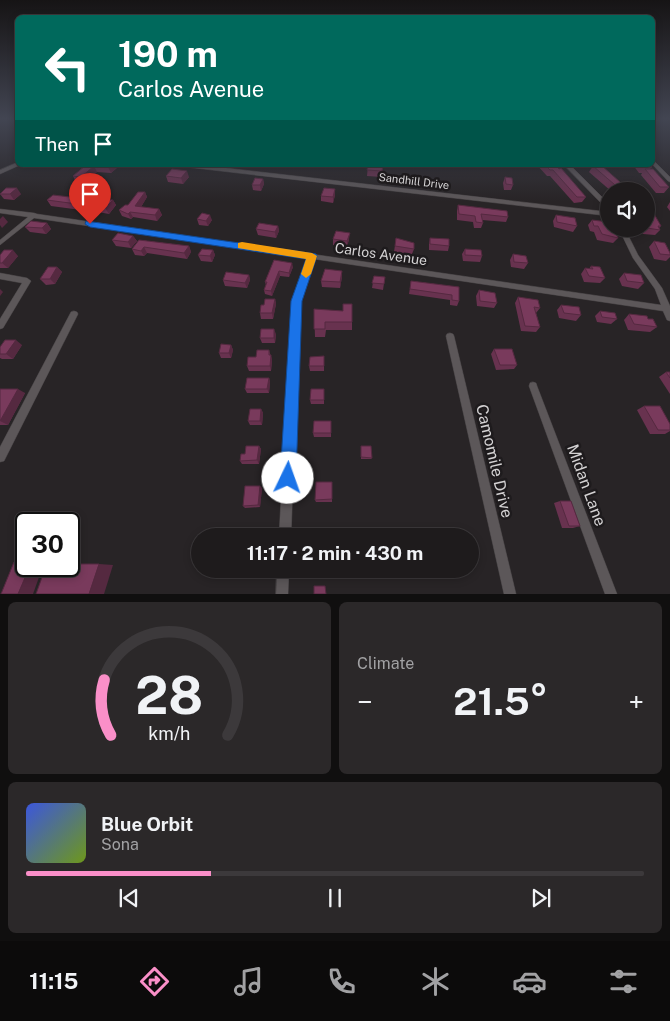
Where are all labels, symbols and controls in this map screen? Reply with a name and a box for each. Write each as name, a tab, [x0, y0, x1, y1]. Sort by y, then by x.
text: 190 m	[118, 34, 218, 75]
icon: left	[35, 35, 100, 100]
text: Carlos Avenue	[118, 76, 264, 102]
icon: arrive	[89, 130, 117, 158]
text: Then	[35, 133, 79, 155]
street label: Sandhill Drive	[378, 171, 450, 191]
pin	[69, 173, 111, 224]
icon: arrive	[76, 180, 104, 208]
map controls	[600, 182, 655, 237]
button: sound	[600, 182, 655, 237]
street label: Carlos Avenue	[334, 240, 428, 268]
street label: Camomile Drive	[472, 402, 517, 520]
street label: Midan Lane	[563, 442, 610, 529]
position arrow	[261, 451, 313, 503]
speed limit sign: 30	[15, 512, 80, 577]
text: 11:17 · 2 min · 430 m	[247, 542, 423, 564]
text: Climate	[357, 654, 414, 673]
text: 28	[136, 665, 203, 726]
text: 21.5°	[453, 679, 548, 724]
text: −	[357, 685, 373, 718]
text: +	[628, 685, 644, 718]
text: km/h	[148, 723, 191, 744]
text: Blue Orbit	[101, 813, 193, 835]
text: Sona	[101, 835, 139, 854]
icon: previous	[115, 884, 143, 912]
icon: pause	[321, 884, 349, 912]
icon: next	[527, 884, 555, 912]
icon: directions	[137, 964, 172, 999]
icon: music	[231, 964, 266, 999]
icon: phone	[324, 964, 359, 999]
icon: climate	[418, 964, 453, 999]
icon: car	[512, 964, 547, 999]
icon: filters	[606, 964, 641, 999]
text: 11:15	[29, 968, 78, 994]

